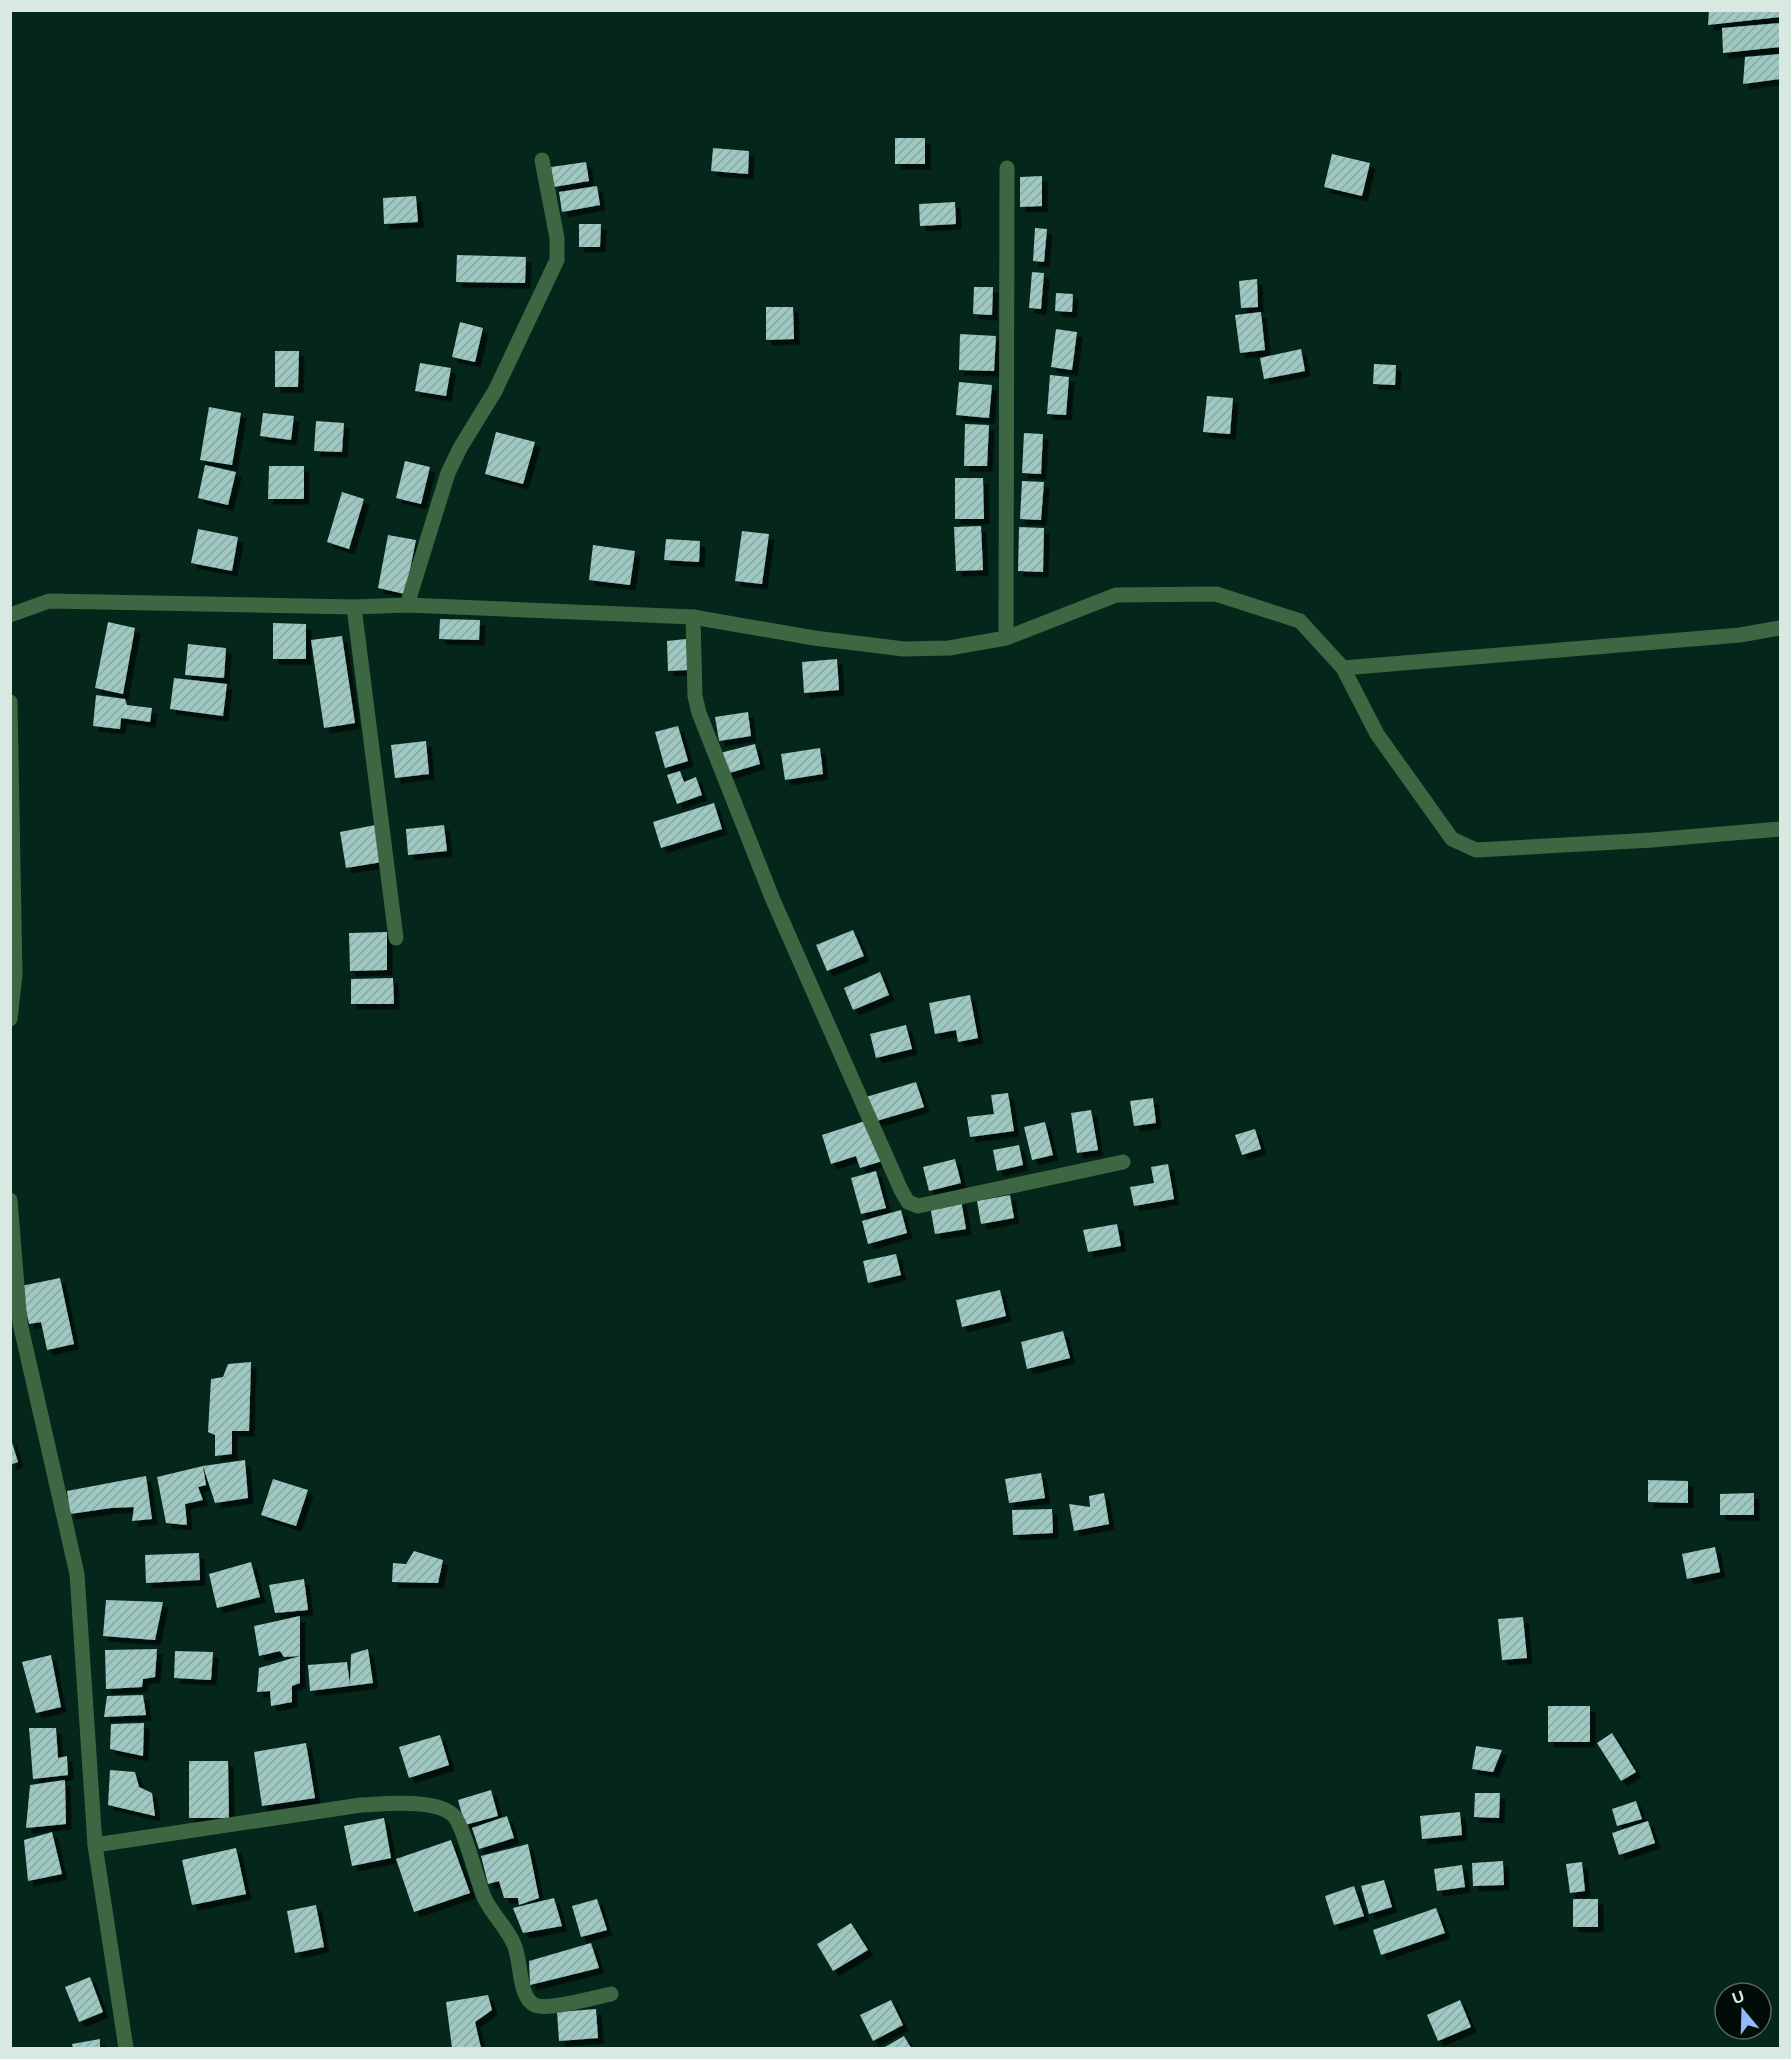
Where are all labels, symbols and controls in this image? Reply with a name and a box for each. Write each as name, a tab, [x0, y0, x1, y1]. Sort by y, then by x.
north arrow	[1713, 1981, 1773, 2041]
text: U	[1730, 1987, 1747, 2007]

